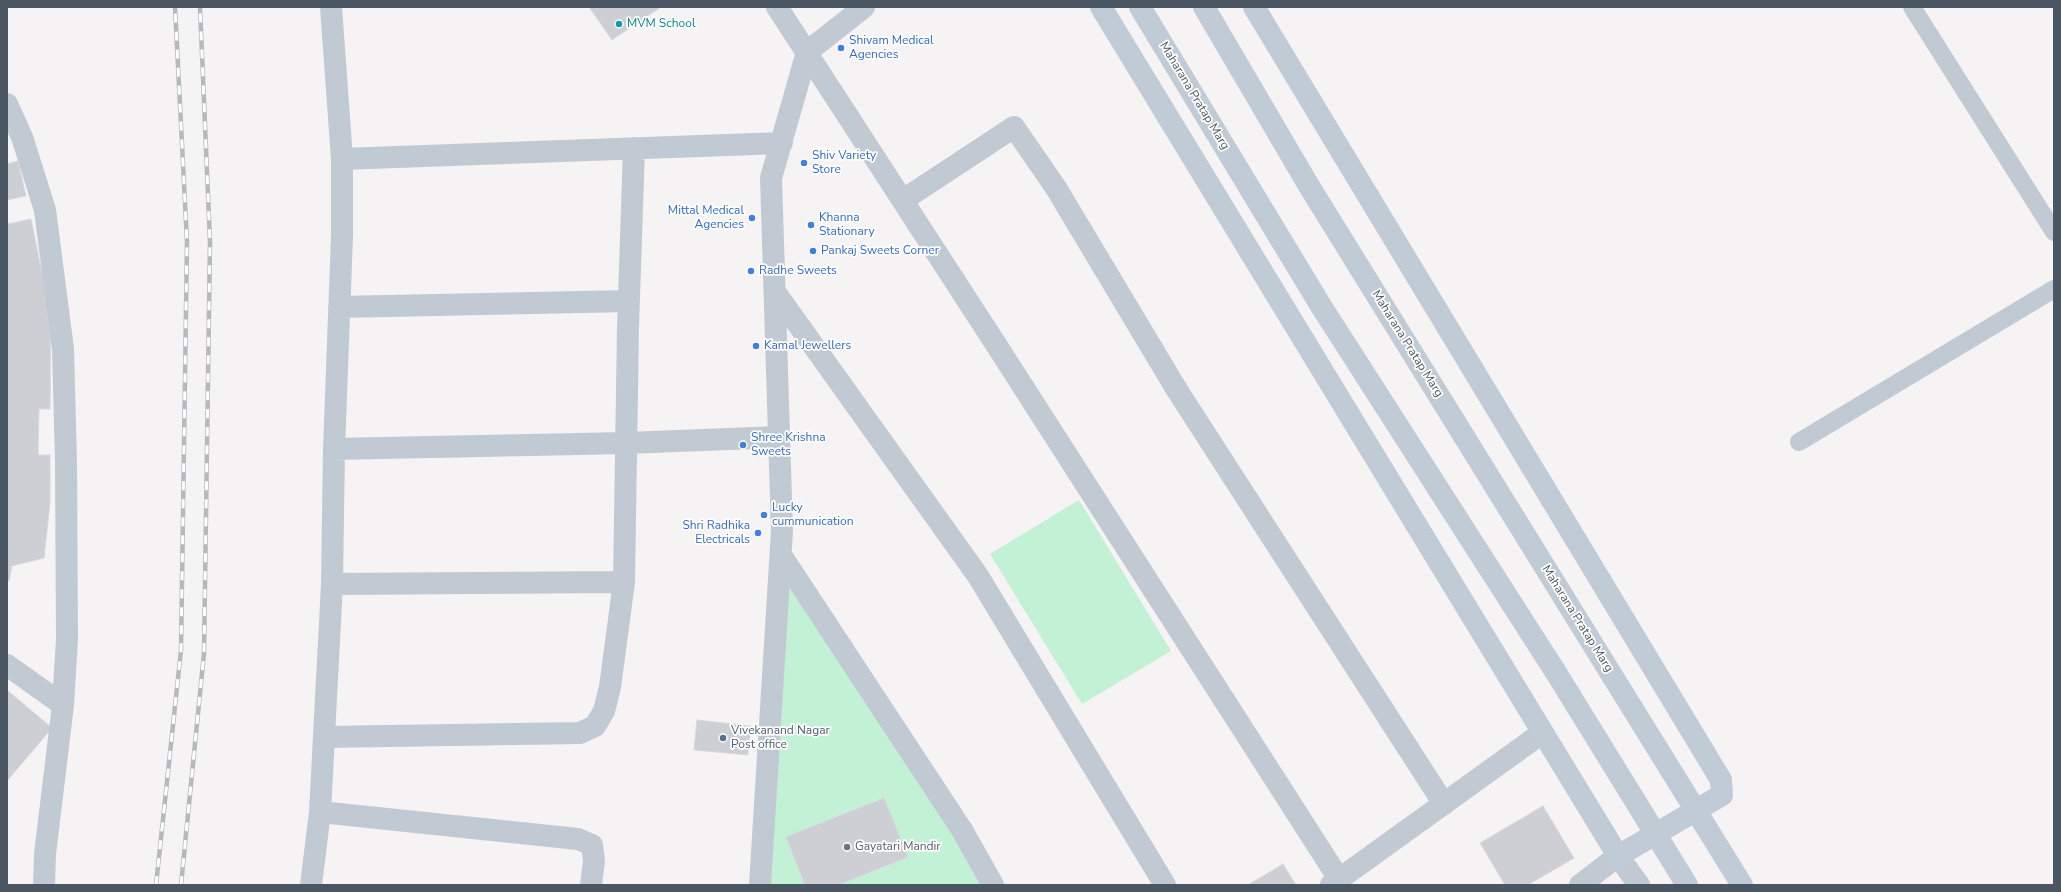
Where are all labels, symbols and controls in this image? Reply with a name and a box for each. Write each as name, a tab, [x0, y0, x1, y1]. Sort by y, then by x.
place label: MVM School	[627, 17, 696, 31]
marker: MVM School	[614, 19, 624, 29]
place label: Shivam Medical Agencies	[849, 34, 934, 62]
street label: Maharana Pratap Marg	[1156, 39, 1232, 153]
marker: Shivam Medical Agencies	[836, 43, 846, 53]
place label: Shiv Variety Store	[812, 149, 876, 177]
marker: Shiv Variety Store	[799, 158, 809, 168]
place label: Mittal Medical Agencies	[668, 204, 744, 232]
place label: Khanna Stationary	[819, 211, 875, 239]
marker: Mittal Medical Agencies	[747, 213, 757, 223]
marker: Khanna Stationary	[806, 220, 816, 230]
place label: Pankaj Sweets Corner	[821, 244, 939, 258]
marker: Pankaj Sweets Corner	[808, 246, 818, 256]
place label: Radhe Sweets	[759, 264, 837, 278]
marker: Radhe Sweets	[746, 266, 756, 276]
street label: Maharana Pratap Marg	[1368, 288, 1446, 400]
place label: Kamal Jewellers	[764, 339, 851, 353]
marker: Kamal Jewellers	[751, 341, 761, 351]
place label: Shree Krishna Sweets	[751, 431, 826, 459]
marker: Shree Krishna Sweets	[738, 440, 748, 450]
place label: Lucky cummunication	[772, 501, 854, 529]
marker: Lucky cummunication	[759, 510, 769, 520]
place label: Shri Radhika Electricals	[682, 519, 750, 547]
marker: Shri Radhika Electricals	[753, 528, 763, 538]
street label: Maharana Pratap Marg	[1538, 563, 1616, 675]
place label: Vivekanand Nagar Post office	[731, 724, 830, 752]
marker: Vivekanand Nagar Post office	[718, 733, 728, 743]
place label: Gayatari Mandir	[855, 840, 941, 854]
marker: Gayatari Mandir	[842, 842, 852, 852]

